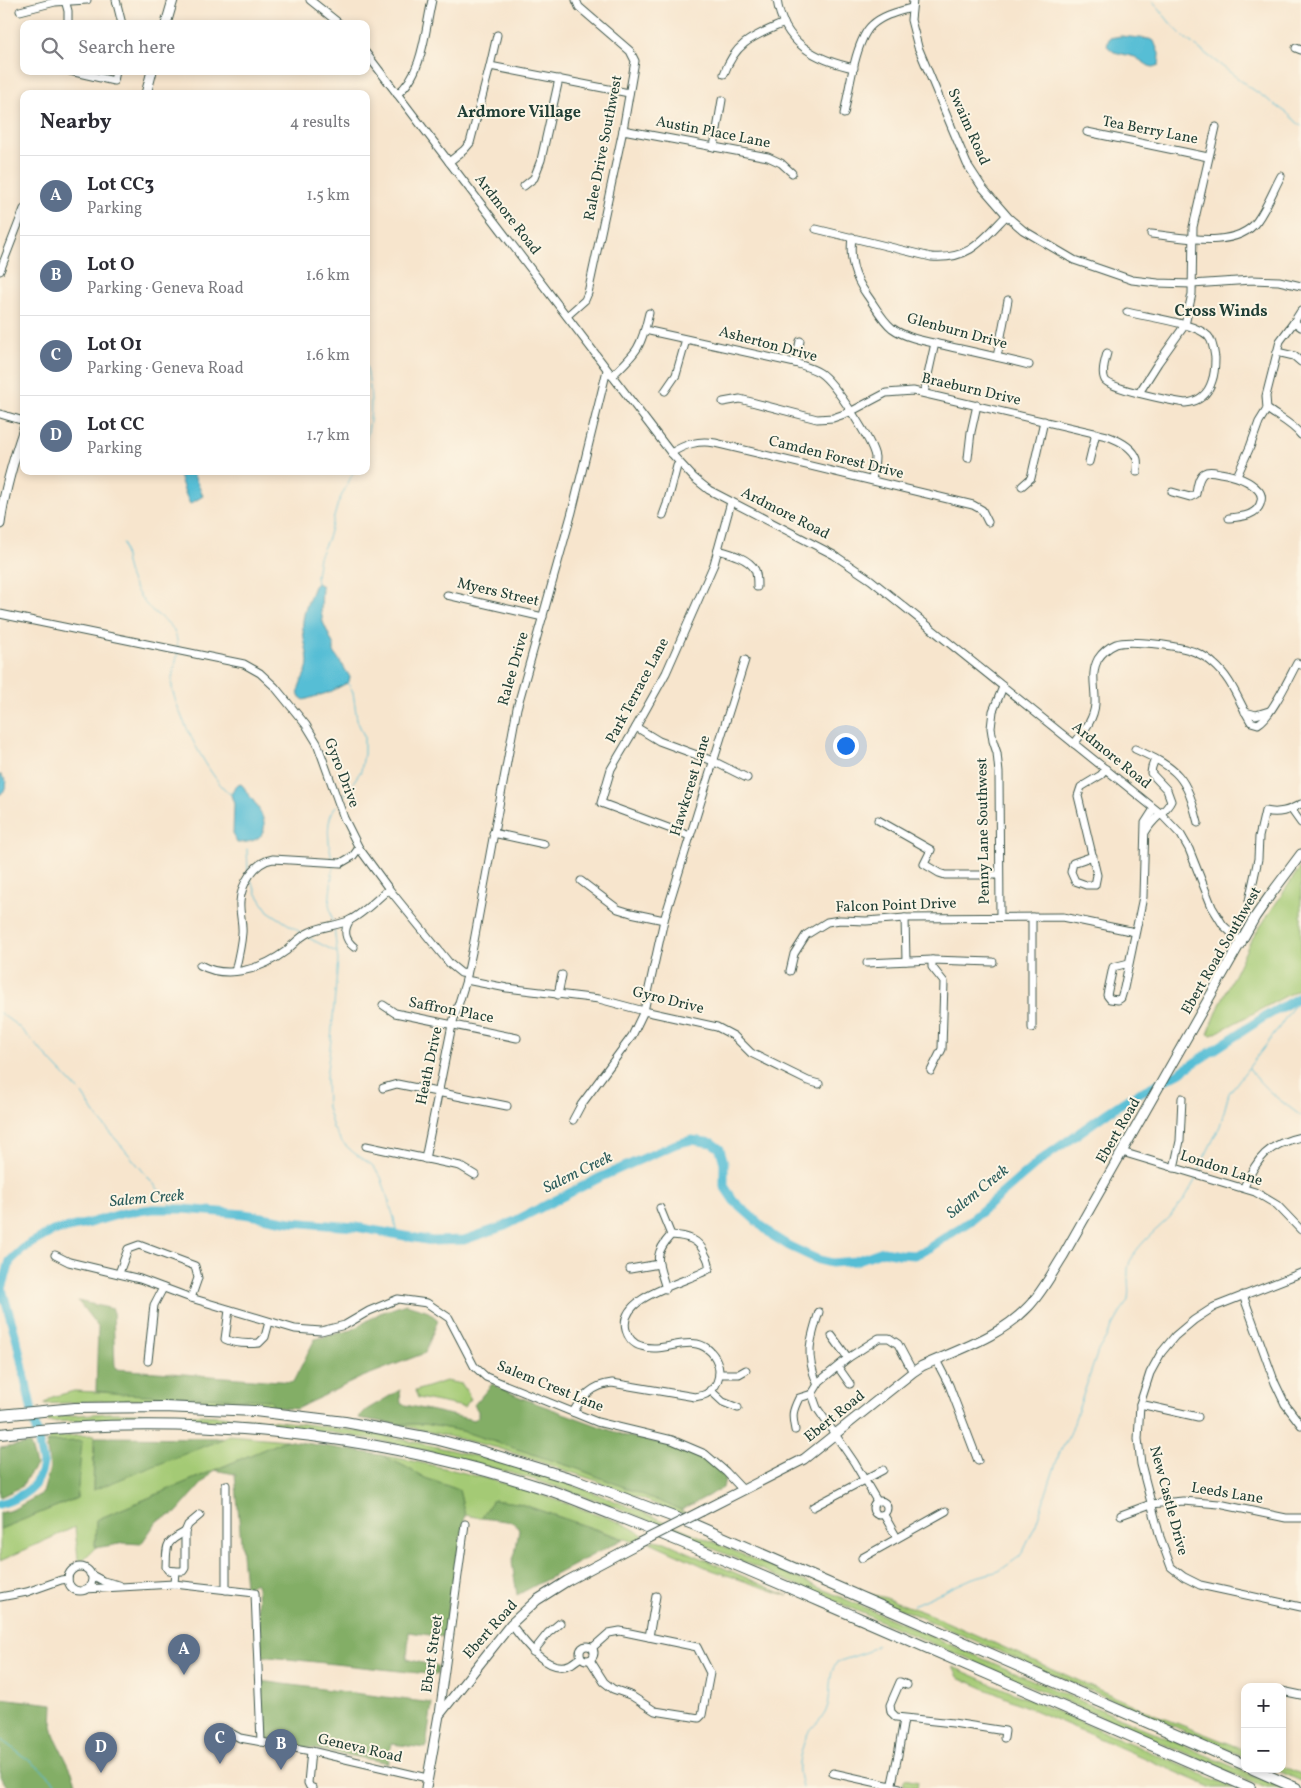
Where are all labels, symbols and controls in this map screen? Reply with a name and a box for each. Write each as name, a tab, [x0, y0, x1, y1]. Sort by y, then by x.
search box	[20, 20, 370, 75]
icon: search	[38, 34, 66, 62]
text: Search here	[78, 35, 175, 61]
street label: Ralee Drive Southwest	[580, 74, 628, 222]
street label: Swaim Road	[942, 85, 994, 169]
district label: Ardmore Village	[457, 102, 581, 124]
text: Nearby	[40, 108, 111, 137]
street label: Tea Berry Lane	[1100, 111, 1200, 151]
text: 4 results	[290, 112, 350, 134]
street label: Austin Place Lane	[654, 112, 772, 154]
street label: Ardmore Road	[469, 170, 545, 260]
text: Lot CC3	[87, 172, 154, 198]
text: A	[50, 185, 62, 207]
text: 1.5 km	[307, 185, 350, 207]
text: Parking	[87, 198, 142, 220]
text: Lot O	[87, 252, 134, 278]
text: B	[51, 265, 61, 287]
text: 1.6 km	[306, 265, 350, 287]
text: Parking · Geneva Road	[87, 278, 244, 300]
district label: Cross Winds	[1174, 301, 1268, 323]
street label: Glenburn Drive	[905, 309, 1009, 355]
street label: Asherton Drive	[717, 322, 819, 368]
text: Lot O1	[87, 332, 142, 358]
text: C	[51, 345, 61, 367]
text: 1.6 km	[306, 345, 350, 367]
text: Parking · Geneva Road	[87, 358, 244, 380]
street label: Braeburn Drive	[919, 368, 1023, 412]
text: Lot CC	[87, 412, 145, 438]
text: D	[50, 425, 62, 447]
text: 1.7 km	[306, 425, 350, 447]
street label: Camden Forest Drive	[766, 431, 906, 485]
text: Parking	[87, 438, 142, 460]
street label: Ardmore Road	[737, 483, 833, 545]
street label: Myers Street	[455, 573, 541, 613]
street label: Ralee Drive	[493, 630, 535, 708]
street label: Park Terrace Lane	[601, 634, 675, 748]
street label: Ardmore Road	[1067, 717, 1155, 795]
street label: Hawkcrest Lane	[666, 733, 716, 839]
your location	[833, 733, 859, 759]
street label: Gyro Drive	[318, 735, 364, 811]
street label: Penny Lane Southwest	[972, 757, 996, 905]
street label: Ebert Road Southwest	[1177, 883, 1267, 1019]
street label: Falcon Point Drive	[835, 893, 957, 919]
street label: Gyro Drive	[630, 982, 706, 1020]
street label: Saffron Place	[407, 992, 495, 1030]
street label: Heath Drive	[411, 1025, 449, 1107]
street label: Ebert Road	[1092, 1094, 1146, 1168]
water label: Salem Creek	[540, 1146, 617, 1199]
street label: London Lane	[1177, 1146, 1265, 1192]
water label: Salem Creek	[942, 1160, 1014, 1224]
water label: Salem Creek	[109, 1185, 186, 1213]
street label: Salem Crest Lane	[493, 1356, 607, 1418]
street label: Ebert Road	[800, 1386, 870, 1448]
street label: New Castle Drive	[1143, 1444, 1193, 1558]
street label: Leeds Lane	[1190, 1478, 1264, 1510]
street label: Ebert Road	[459, 1596, 523, 1664]
street label: Ebert Street	[417, 1614, 449, 1694]
pin: A	[168, 1634, 200, 1675]
map controls	[1241, 1683, 1286, 1773]
button: +	[1241, 1683, 1286, 1728]
pin: C	[204, 1723, 236, 1764]
button: −	[1241, 1728, 1286, 1773]
pin: B	[265, 1729, 297, 1770]
street label: Geneva Road	[316, 1729, 404, 1769]
pin: D	[85, 1732, 117, 1773]

